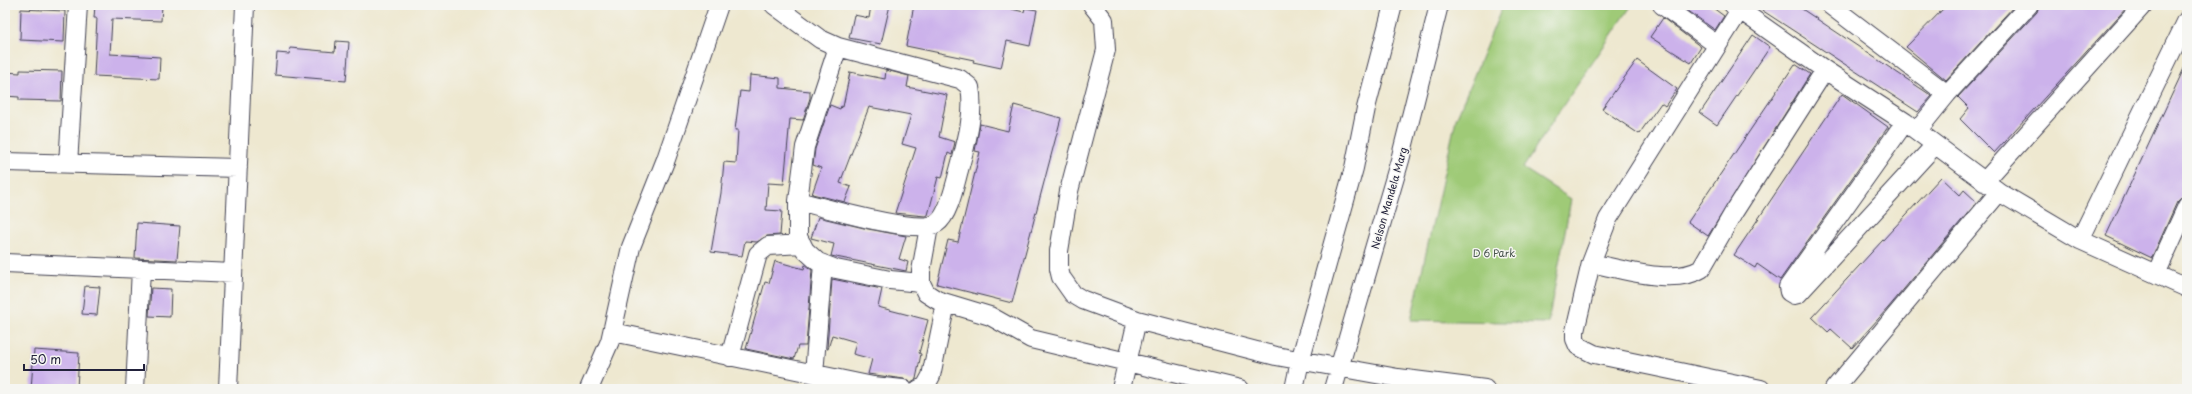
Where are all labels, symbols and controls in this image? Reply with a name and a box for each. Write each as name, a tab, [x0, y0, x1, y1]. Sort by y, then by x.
street label: Nelson Mandela Marg	[1367, 145, 1410, 251]
park label: D 6 Park	[1473, 245, 1515, 260]
scale bar	[24, 346, 144, 372]
text: 50 m	[30, 350, 61, 368]

